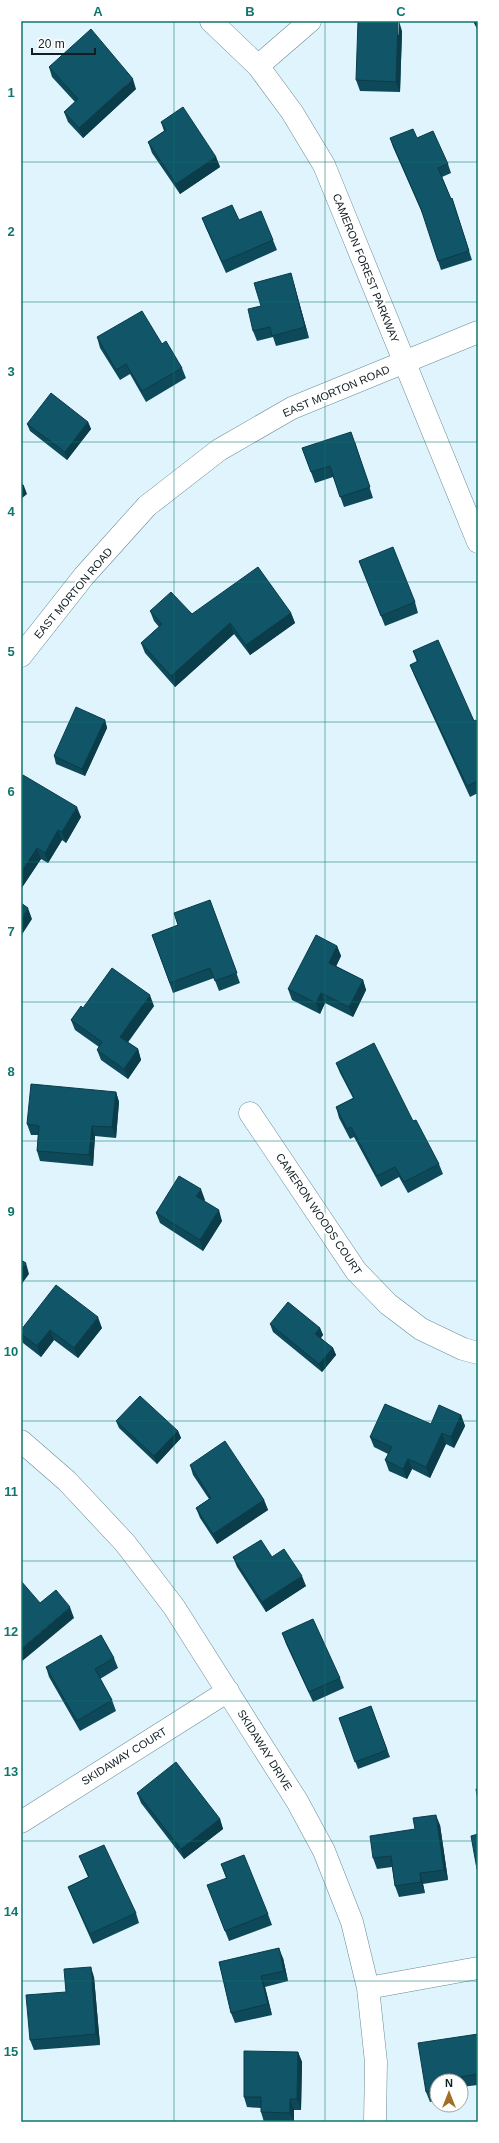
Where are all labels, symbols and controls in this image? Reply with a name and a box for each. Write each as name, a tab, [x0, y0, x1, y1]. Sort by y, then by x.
text: A	[93, 4, 103, 19]
text: B	[245, 4, 255, 19]
text: C	[396, 4, 406, 19]
scale bar	[32, 30, 95, 56]
text: 20 m	[38, 37, 65, 51]
text: 1	[7, 85, 15, 100]
street label: CAMERON FOREST PARKWAY	[331, 192, 402, 345]
text: 2	[7, 224, 15, 239]
street label: EAST MORTON ROAD	[281, 363, 391, 419]
text: 3	[7, 364, 15, 379]
text: 4	[7, 504, 15, 519]
street label: EAST MORTON ROAD	[31, 545, 115, 641]
text: 5	[7, 644, 15, 659]
text: 6	[7, 784, 15, 799]
text: 7	[7, 924, 15, 939]
text: 8	[7, 1064, 15, 1079]
street label: CAMERON WOODS COURT	[274, 1151, 364, 1277]
text: 9	[7, 1204, 15, 1219]
text: 10	[4, 1344, 18, 1359]
text: 11	[4, 1484, 18, 1499]
text: 12	[4, 1624, 18, 1639]
street label: SKIDAWAY DRIVE	[235, 1707, 295, 1793]
street label: SKIDAWAY COURT	[79, 1725, 169, 1787]
text: 13	[4, 1764, 18, 1779]
text: 14	[4, 1904, 19, 1919]
text: 15	[4, 2044, 18, 2059]
north arrow	[429, 2073, 469, 2113]
text: N	[445, 2077, 453, 2089]

